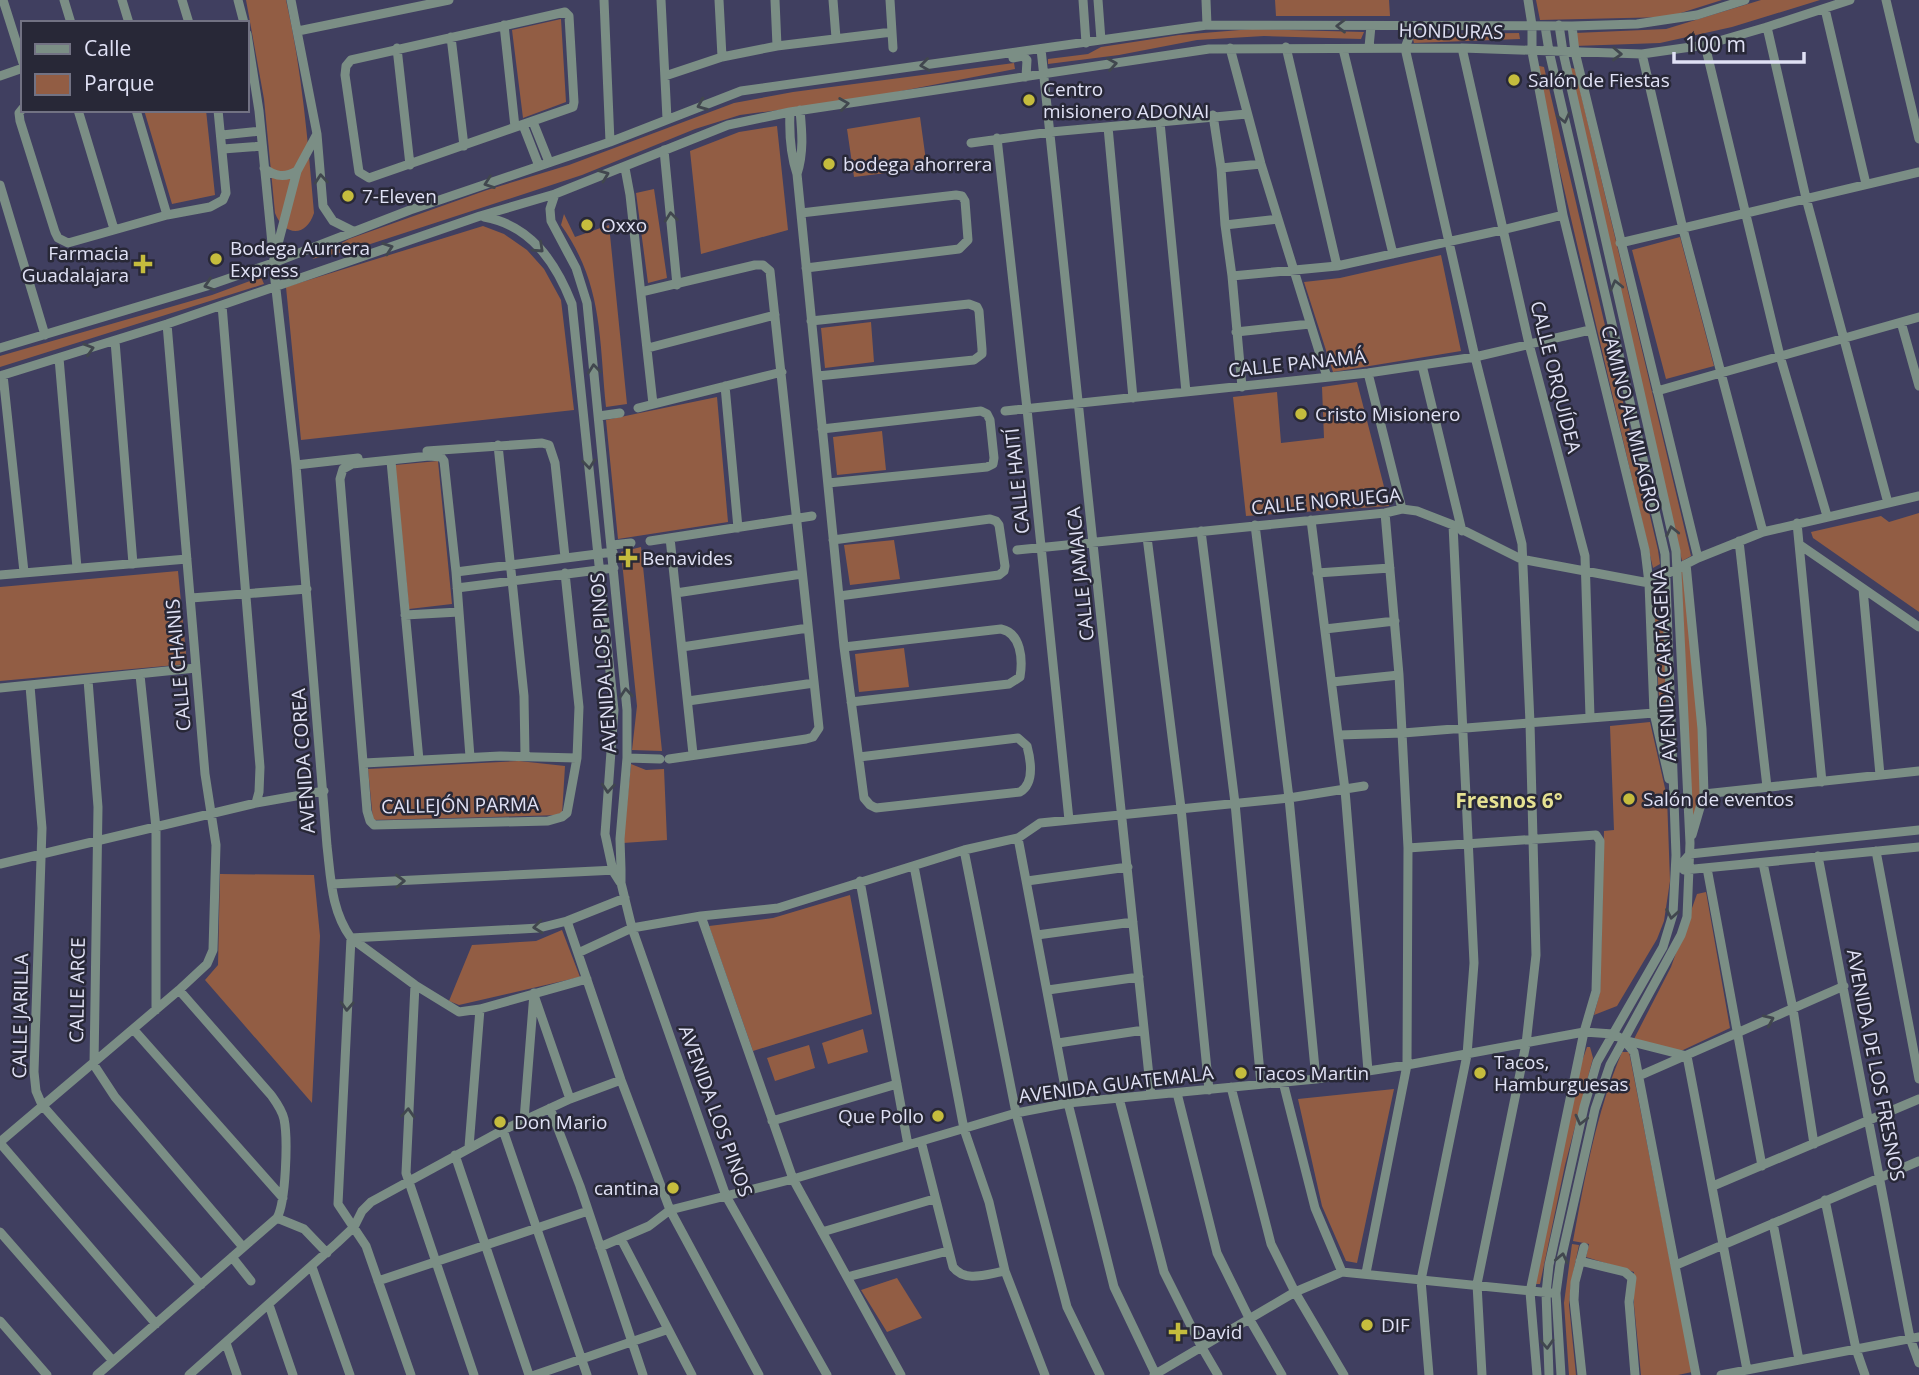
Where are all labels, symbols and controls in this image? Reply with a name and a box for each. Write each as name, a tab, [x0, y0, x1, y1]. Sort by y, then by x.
street label: HONDURAS	[1398, 17, 1504, 45]
one-way arrow	[1335, 18, 1346, 34]
legend	[21, 21, 248, 112]
scale bar	[1674, 21, 1804, 65]
text: 100 m	[1685, 30, 1746, 58]
text: Calle	[84, 34, 131, 62]
one-way arrow	[1612, 46, 1623, 61]
one-way arrow	[920, 57, 931, 72]
one-way arrow	[1106, 57, 1118, 72]
place label: Salón de Fiestas	[1528, 67, 1670, 93]
text: Parque	[84, 69, 154, 97]
marker: Salón de Fiestas	[1506, 72, 1522, 88]
place label: Centro misionero ADONAI	[1043, 76, 1209, 124]
marker: Centro misionero ADONAI	[1021, 92, 1037, 108]
one-way arrow	[697, 97, 709, 111]
one-way arrow	[838, 97, 850, 112]
one-way arrow	[1556, 112, 1571, 124]
place label: bodega ahorrera	[843, 151, 992, 177]
marker: bodega ahorrera	[821, 156, 837, 172]
one-way arrow	[597, 170, 609, 184]
one-way arrow	[314, 173, 329, 184]
one-way arrow	[483, 175, 495, 189]
place label: 7-Eleven	[362, 183, 437, 209]
marker: 7-Eleven	[340, 188, 356, 204]
place label: Oxxo	[601, 212, 647, 238]
one-way arrow	[663, 212, 678, 223]
marker: Oxxo	[579, 217, 595, 233]
place label: Bodega Aurrera Express	[230, 235, 370, 283]
place label: Farmacia Guadalajara	[22, 240, 129, 288]
one-way arrow	[531, 240, 544, 252]
one-way arrow	[382, 241, 394, 256]
marker: Bodega Aurrera Express	[208, 251, 224, 267]
marker: Farmacia Guadalajara	[135, 256, 151, 272]
one-way arrow	[203, 277, 216, 291]
one-way arrow	[1609, 279, 1624, 291]
street label: CALLE ORQUÍDEA	[1525, 298, 1587, 456]
street label: CAMINO AL MILAGRO	[1595, 323, 1667, 515]
one-way arrow	[82, 343, 94, 357]
street label: CALLE PANAMÁ	[1227, 343, 1367, 383]
one-way arrow	[586, 363, 601, 375]
place label: Cristo Misionero	[1315, 401, 1460, 427]
marker: Cristo Misionero	[1293, 406, 1309, 422]
street label: CALLE HAITÍ	[998, 426, 1035, 535]
one-way arrow	[582, 459, 597, 470]
street label: CALLE NORUEGA	[1250, 481, 1402, 521]
street label: CALLE JAMAICA	[1060, 506, 1100, 642]
one-way arrow	[1665, 525, 1680, 537]
place label: Benavides	[642, 545, 733, 571]
marker: Benavides	[620, 550, 636, 566]
street label: AVENIDA CARTAGENA	[1646, 568, 1682, 762]
street label: AVENIDA LOS PINOS	[584, 572, 622, 754]
street label: CALLE CHAINIS	[159, 598, 197, 732]
one-way arrow	[618, 687, 633, 698]
street label: AVENIDA COREA	[285, 688, 321, 834]
one-way arrow	[601, 783, 616, 794]
district label: Fresnos 6°	[1455, 786, 1563, 814]
place label: Salón de eventos	[1643, 786, 1794, 812]
street label: CALLEJÓN PARMA	[381, 791, 539, 819]
marker: Salón de eventos	[1621, 791, 1637, 807]
one-way arrow	[395, 874, 406, 889]
one-way arrow	[1665, 908, 1680, 920]
one-way arrow	[532, 920, 543, 935]
street label: CALLE ARCE	[63, 937, 91, 1043]
street label: AVENIDA DE LOS FRESNOS	[1841, 947, 1911, 1183]
street label: CALLE JARILLA	[6, 953, 34, 1079]
one-way arrow	[340, 1001, 355, 1012]
one-way arrow	[1762, 1014, 1775, 1028]
street label: AVENIDA LOS PINOS	[673, 1022, 759, 1200]
place label: Tacos, Hamburguesas	[1494, 1049, 1629, 1097]
street label: AVENIDA GUATEMALA	[1017, 1059, 1215, 1109]
place label: Tacos Martin	[1255, 1060, 1369, 1086]
marker: Tacos Martin	[1233, 1065, 1249, 1081]
marker: Tacos, Hamburguesas	[1472, 1065, 1488, 1081]
place label: Que Pollo	[838, 1103, 924, 1129]
one-way arrow	[401, 1108, 416, 1119]
marker: Que Pollo	[930, 1108, 946, 1124]
place label: Don Mario	[514, 1109, 607, 1135]
marker: Don Mario	[492, 1114, 508, 1130]
one-way arrow	[1575, 1114, 1589, 1126]
place label: cantina	[594, 1175, 659, 1201]
marker: cantina	[665, 1180, 681, 1196]
one-way arrow	[1554, 1252, 1568, 1264]
place label: DIF	[1381, 1312, 1410, 1338]
marker: DIF	[1359, 1317, 1375, 1333]
place label: David	[1192, 1319, 1242, 1345]
marker: David	[1170, 1324, 1186, 1340]
one-way arrow	[1539, 1339, 1554, 1350]

